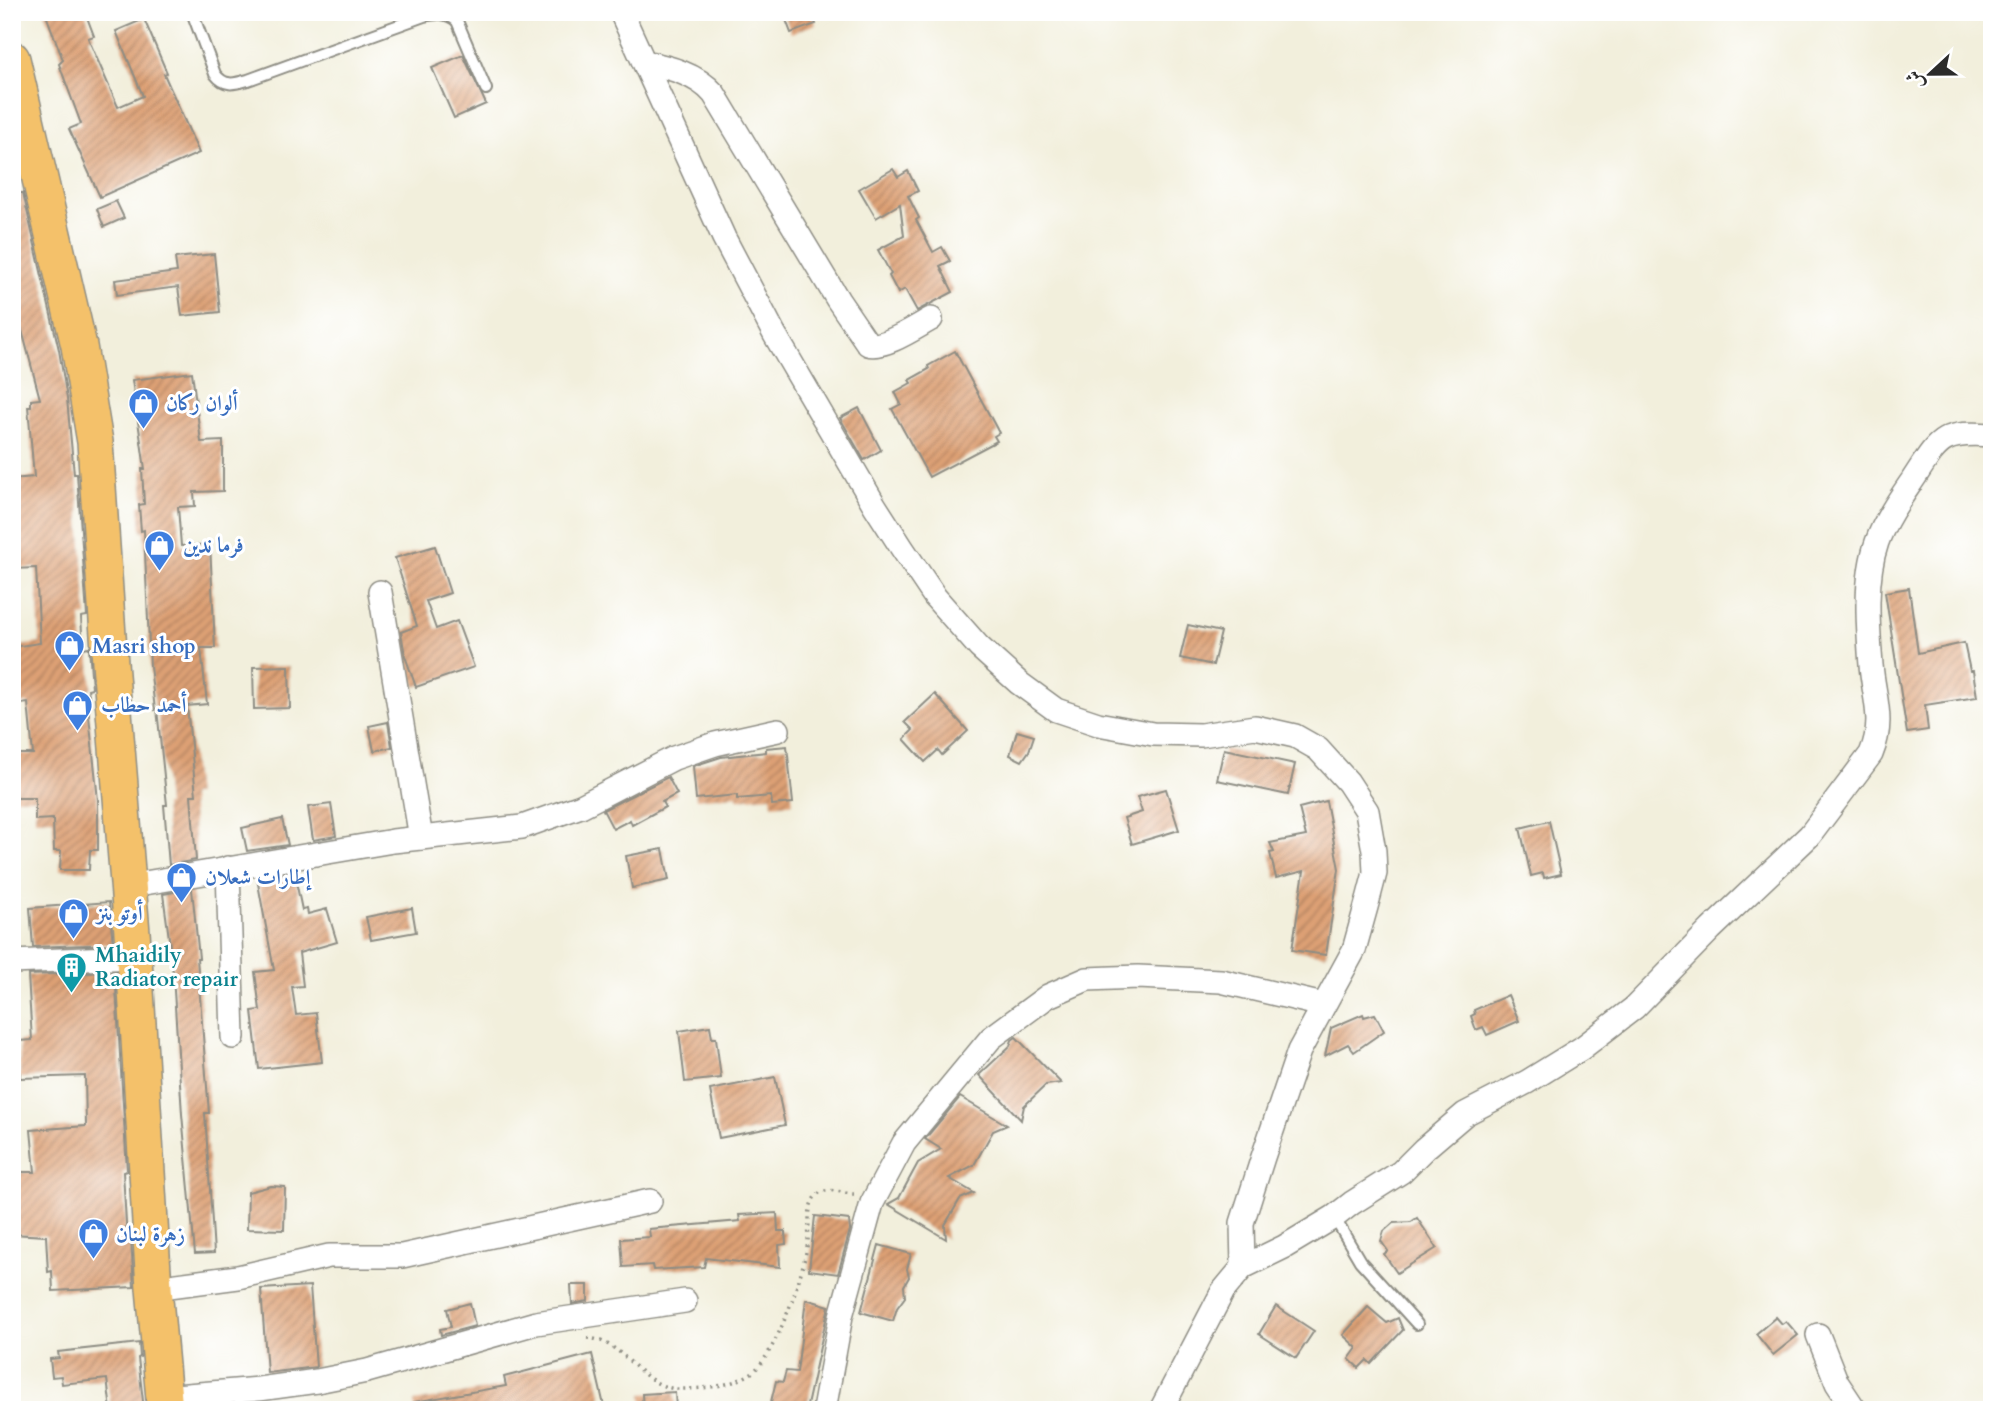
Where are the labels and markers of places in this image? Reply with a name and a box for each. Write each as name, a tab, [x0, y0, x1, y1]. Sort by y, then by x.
shop icon: ألوان ركان	[126, 386, 160, 430]
place label: ألوان ركان	[166, 389, 238, 418]
shop icon: فرما ندين	[143, 528, 177, 572]
place label: فرما ندين	[183, 531, 244, 560]
shop icon: Masri shop	[52, 629, 86, 673]
place label: Masri shop	[92, 632, 196, 661]
shop icon: أحمد حطاب	[61, 688, 95, 732]
place label: أحمد حطاب	[101, 691, 186, 720]
shop icon: إطارات شعلان	[165, 860, 199, 904]
place label: إطارات شعلان	[205, 863, 312, 892]
shop icon: أوتو بنز	[57, 896, 91, 940]
place label: أوتو بنز	[95, 899, 143, 928]
place label: Mhaidily Radiator repair	[95, 941, 239, 994]
building icon: Mhaidily Radiator repair	[55, 950, 89, 994]
shop icon: زهرة لبنان	[76, 1217, 110, 1261]
place label: زهرة لبنان	[116, 1220, 185, 1249]

